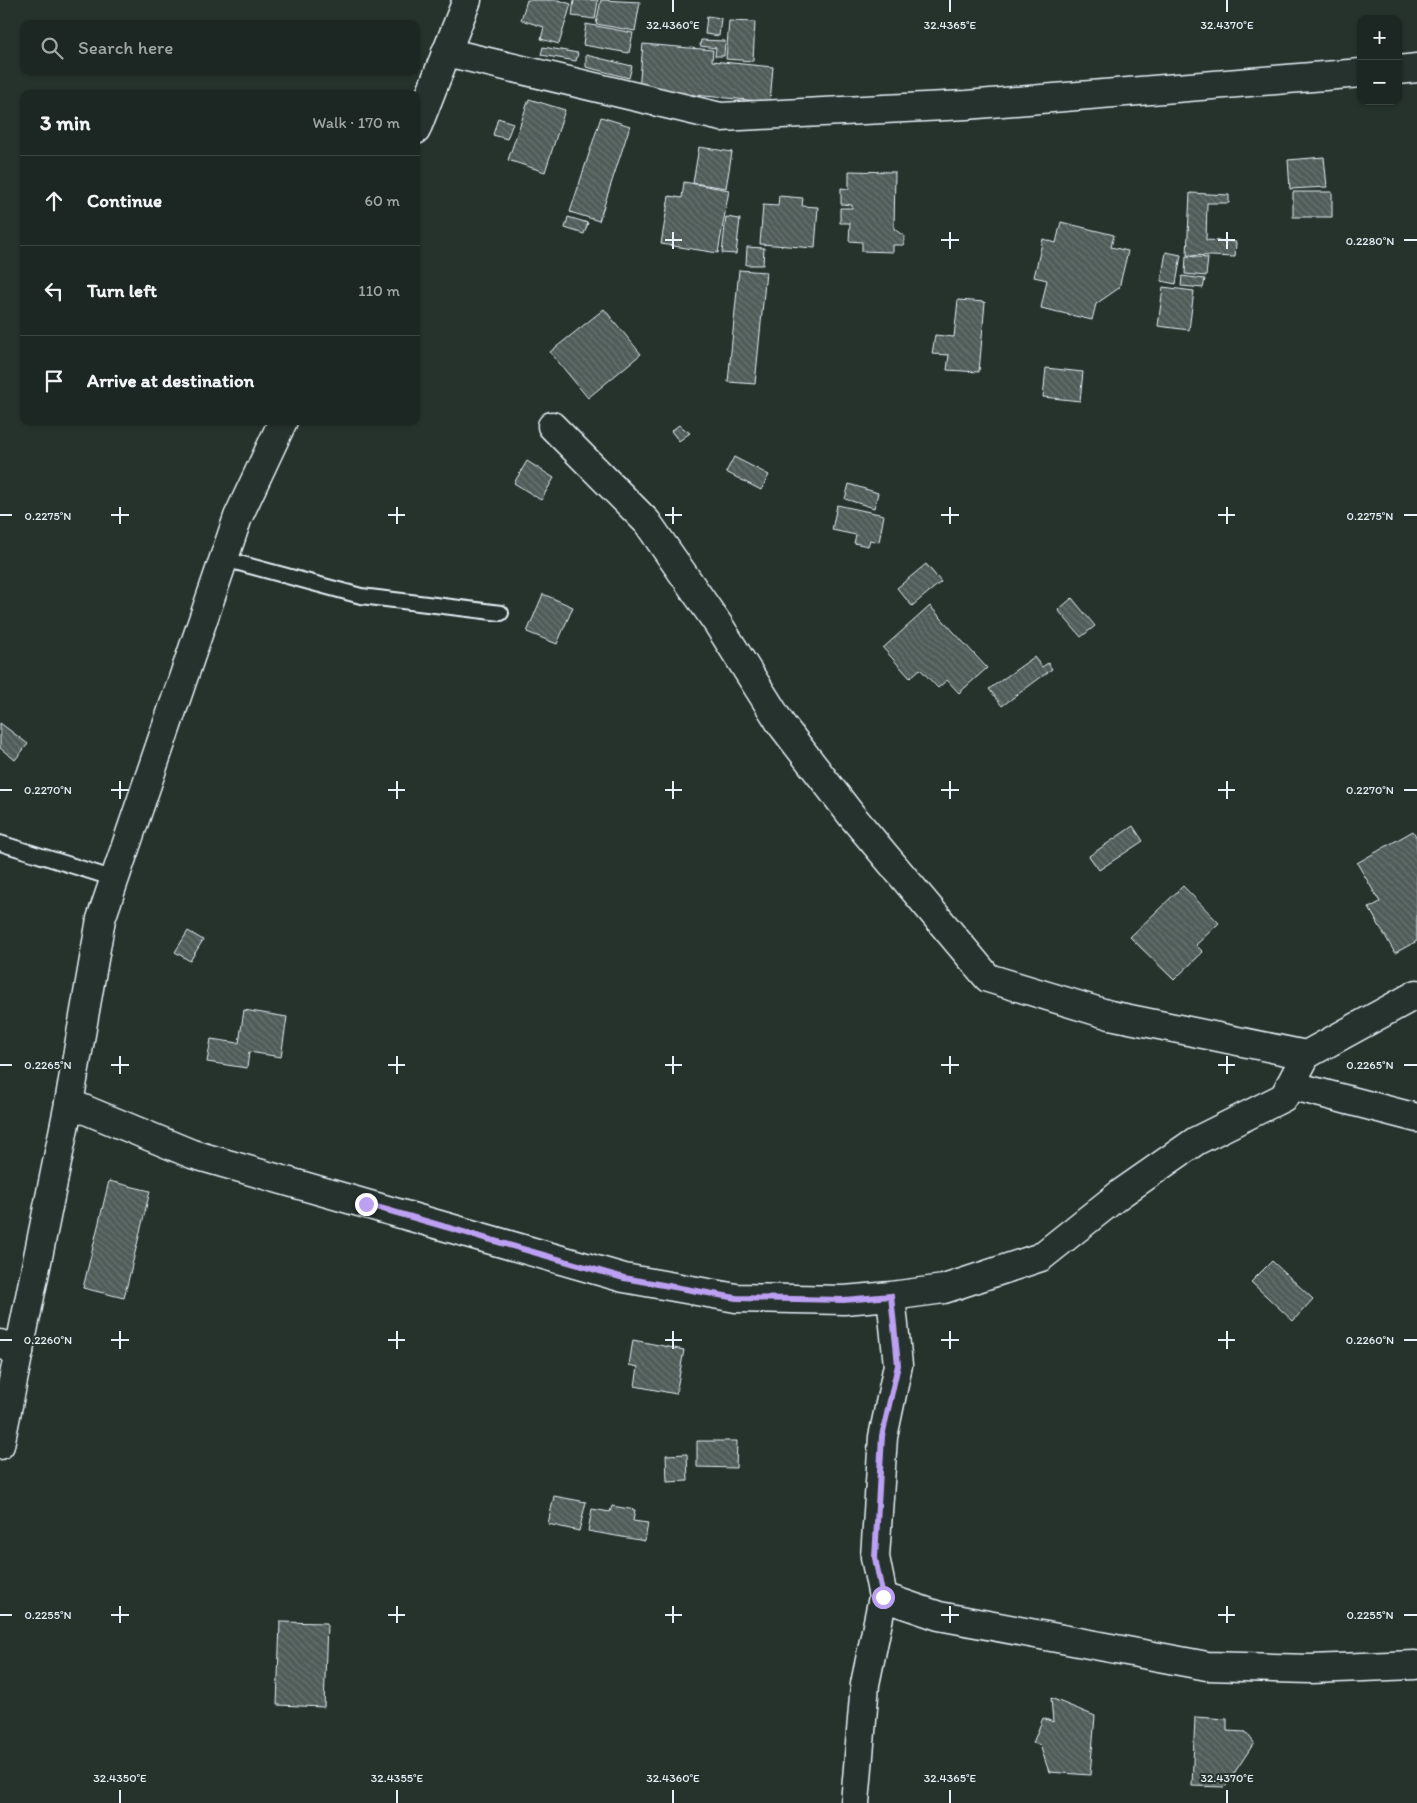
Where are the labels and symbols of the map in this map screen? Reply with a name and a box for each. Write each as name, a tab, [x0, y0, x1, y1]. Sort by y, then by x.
text: 32.4360°E	[646, 18, 700, 32]
text: 32.4365°E	[924, 18, 977, 32]
text: 32.4370°E	[1200, 18, 1254, 32]
text: 0.2280°N	[1346, 234, 1394, 248]
text: 0.2275°N	[25, 509, 71, 523]
text: 0.2275°N	[1347, 509, 1393, 523]
text: 0.2270°N	[24, 783, 72, 797]
text: 0.2270°N	[1346, 783, 1394, 797]
text: 0.2265°N	[24, 1058, 72, 1072]
text: 0.2265°N	[1346, 1058, 1394, 1072]
route end	[355, 1193, 378, 1216]
text: 0.2260°N	[24, 1333, 72, 1347]
text: 0.2260°N	[1346, 1333, 1394, 1347]
route start	[872, 1586, 895, 1609]
text: 0.2255°N	[24, 1608, 72, 1622]
text: 0.2255°N	[1346, 1608, 1394, 1622]
text: 32.4350°E	[93, 1771, 147, 1785]
text: 32.4355°E	[371, 1771, 424, 1785]
text: 32.4360°E	[646, 1771, 700, 1785]
text: 32.4365°E	[924, 1771, 977, 1785]
text: 32.4370°E	[1200, 1771, 1254, 1785]

